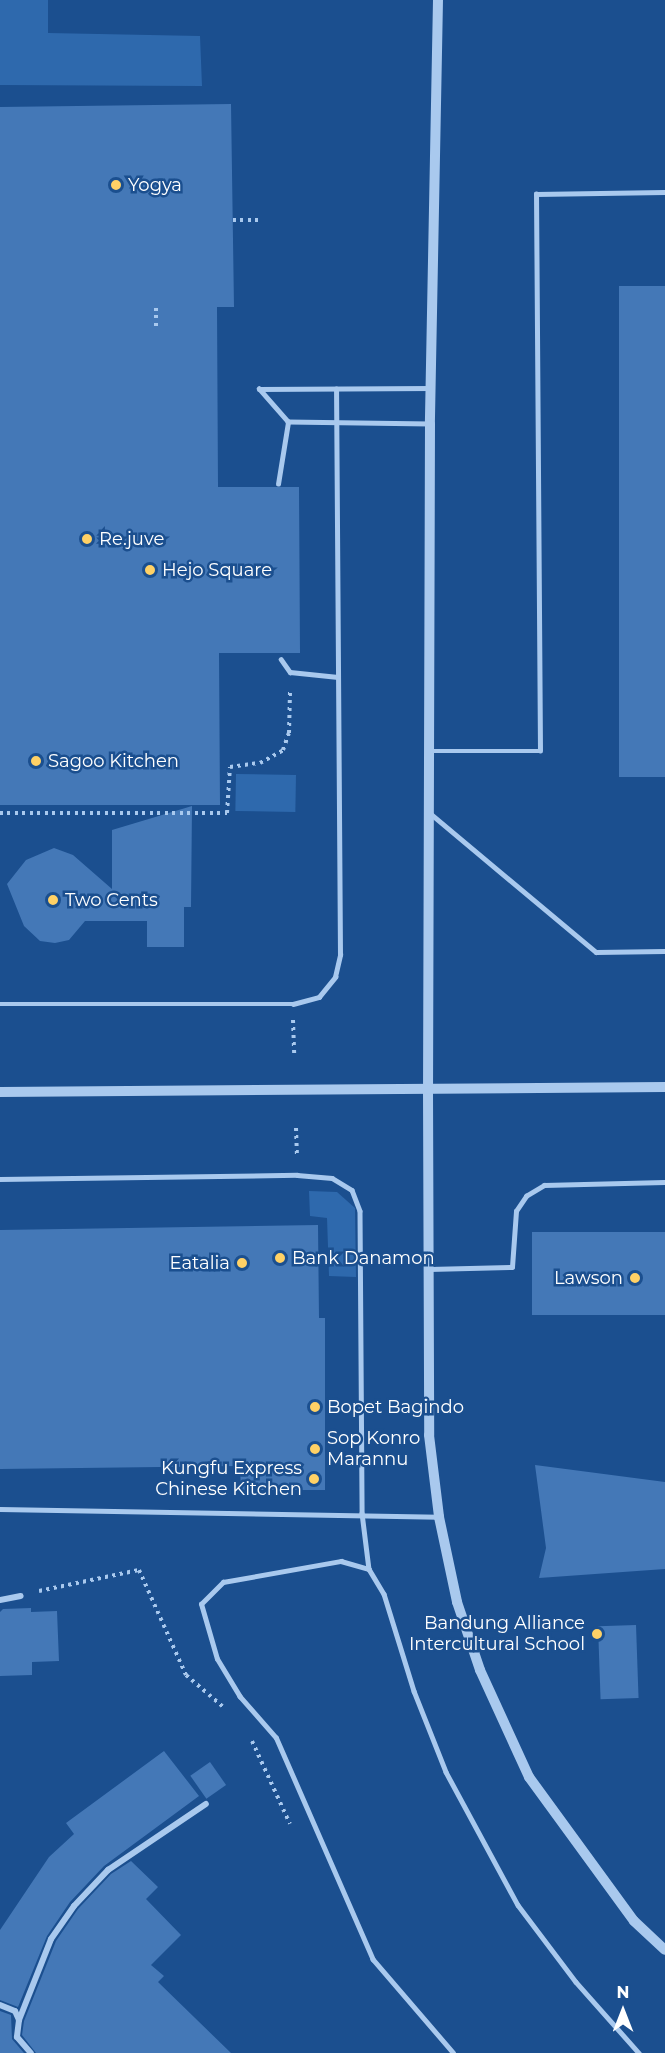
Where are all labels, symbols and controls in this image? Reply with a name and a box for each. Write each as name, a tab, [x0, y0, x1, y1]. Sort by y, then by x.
place label: Yogya	[128, 174, 182, 196]
marker: Yogya	[109, 178, 123, 192]
place label: Re.juve	[99, 528, 164, 550]
marker: Re.juve	[80, 532, 94, 546]
place label: Hejo Square	[162, 559, 272, 581]
marker: Hejo Square	[143, 563, 157, 577]
place label: Sagoo Kitchen	[48, 750, 179, 772]
marker: Sagoo Kitchen	[29, 754, 43, 768]
place label: Two Cents	[65, 889, 158, 911]
marker: Two Cents	[46, 893, 60, 907]
place label: Bank Danamon	[292, 1247, 435, 1269]
marker: Bank Danamon	[273, 1251, 287, 1265]
place label: Eatalia	[170, 1252, 230, 1274]
marker: Eatalia	[235, 1256, 249, 1270]
place label: Lawson	[554, 1267, 623, 1289]
marker: Lawson	[628, 1271, 642, 1285]
place label: Bopet Bagindo	[327, 1396, 464, 1418]
marker: Bopet Bagindo	[308, 1400, 322, 1414]
place label: Sop Konro Marannu	[327, 1428, 420, 1470]
marker: Sop Konro Marannu	[308, 1442, 322, 1456]
place label: Kungfu Express Chinese Kitchen	[155, 1458, 302, 1500]
marker: Kungfu Express Chinese Kitchen	[307, 1472, 321, 1486]
place label: Bandung Alliance Intercultural School	[409, 1613, 585, 1656]
marker: Bandung Alliance Intercultural School	[590, 1627, 604, 1641]
north arrow	[593, 1981, 653, 2041]
text: N	[617, 1983, 629, 2002]

